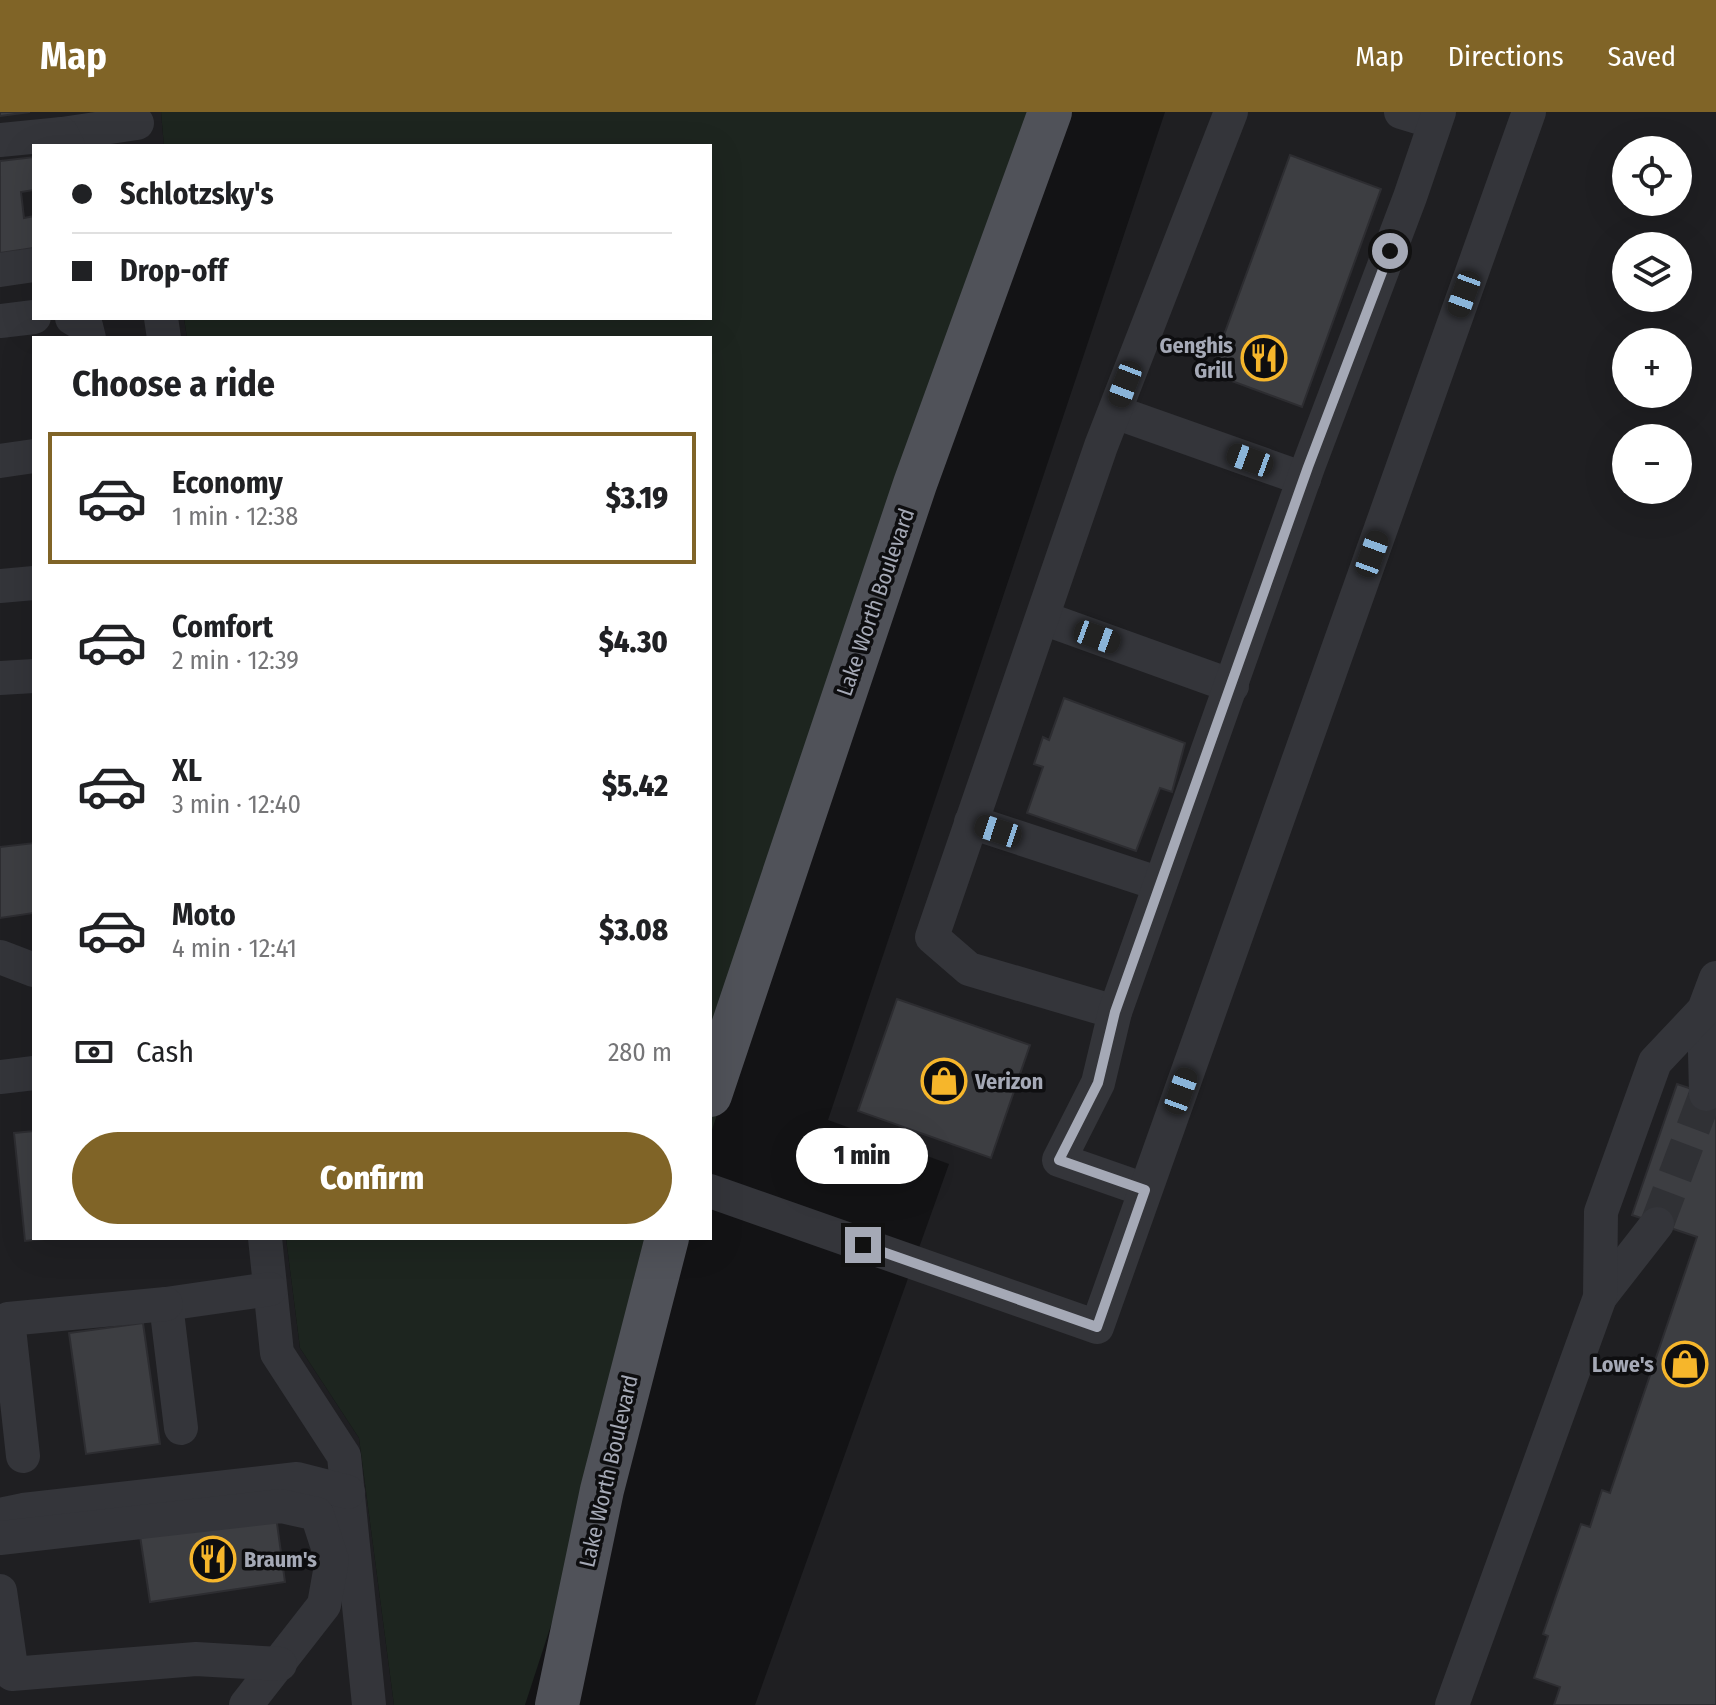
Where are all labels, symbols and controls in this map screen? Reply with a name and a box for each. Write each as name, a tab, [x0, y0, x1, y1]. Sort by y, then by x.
text: Map	[40, 33, 107, 79]
text: Map	[1355, 40, 1404, 73]
text: Directions	[1448, 40, 1564, 73]
text: Saved	[1608, 40, 1676, 73]
map controls	[1612, 136, 1692, 504]
button: locate	[1612, 136, 1692, 216]
text: Schlotzsky's	[120, 176, 274, 212]
button: layers	[1612, 232, 1692, 312]
route start	[1372, 233, 1408, 269]
text: Drop-off	[120, 253, 227, 289]
car	[1445, 267, 1483, 321]
button: +	[1612, 328, 1692, 408]
place label: Genghis Grill	[1160, 332, 1234, 384]
restaurant icon: Genghis Grill	[1240, 334, 1288, 382]
car	[1105, 357, 1145, 411]
text: Choose a ride	[72, 362, 275, 406]
button: −	[1612, 424, 1692, 504]
car	[1223, 441, 1277, 479]
icon: car	[76, 462, 148, 534]
text: Economy	[172, 465, 283, 501]
text: $3.19	[606, 480, 668, 516]
text: 1 min · 12:38	[172, 501, 298, 532]
street label: Lake Worth Boulevard	[831, 505, 920, 700]
car	[1353, 527, 1391, 581]
icon: car	[76, 606, 148, 678]
text: Comfort	[172, 609, 273, 645]
car	[1070, 618, 1124, 656]
text: $4.30	[599, 624, 668, 660]
text: 2 min · 12:39	[172, 645, 299, 676]
icon: car	[76, 750, 148, 822]
text: XL	[172, 753, 202, 789]
text: $5.42	[602, 768, 668, 804]
text: 3 min · 12:40	[172, 789, 301, 820]
car	[971, 812, 1025, 850]
icon: car	[76, 894, 148, 966]
text: Moto	[172, 897, 236, 933]
text: $3.08	[599, 912, 668, 948]
text: 4 min · 12:41	[172, 933, 297, 964]
icon: cash	[72, 1030, 116, 1074]
text: Cash	[136, 1034, 194, 1070]
text: 280 m	[608, 1037, 672, 1068]
shop icon: Verizon	[920, 1057, 968, 1105]
car	[1162, 1064, 1200, 1118]
place label: Verizon	[974, 1068, 1043, 1095]
callout: 1 min	[797, 1129, 929, 1185]
button: Confirm	[72, 1132, 672, 1224]
text: 1 min	[834, 1140, 890, 1171]
route end	[845, 1227, 881, 1263]
shop icon: Lowe's	[1661, 1340, 1709, 1388]
place label: Lowe's	[1592, 1351, 1654, 1378]
street label: Lake Worth Boulevard	[573, 1372, 644, 1570]
restaurant icon: Braum's	[189, 1535, 237, 1583]
place label: Braum's	[244, 1546, 317, 1573]

